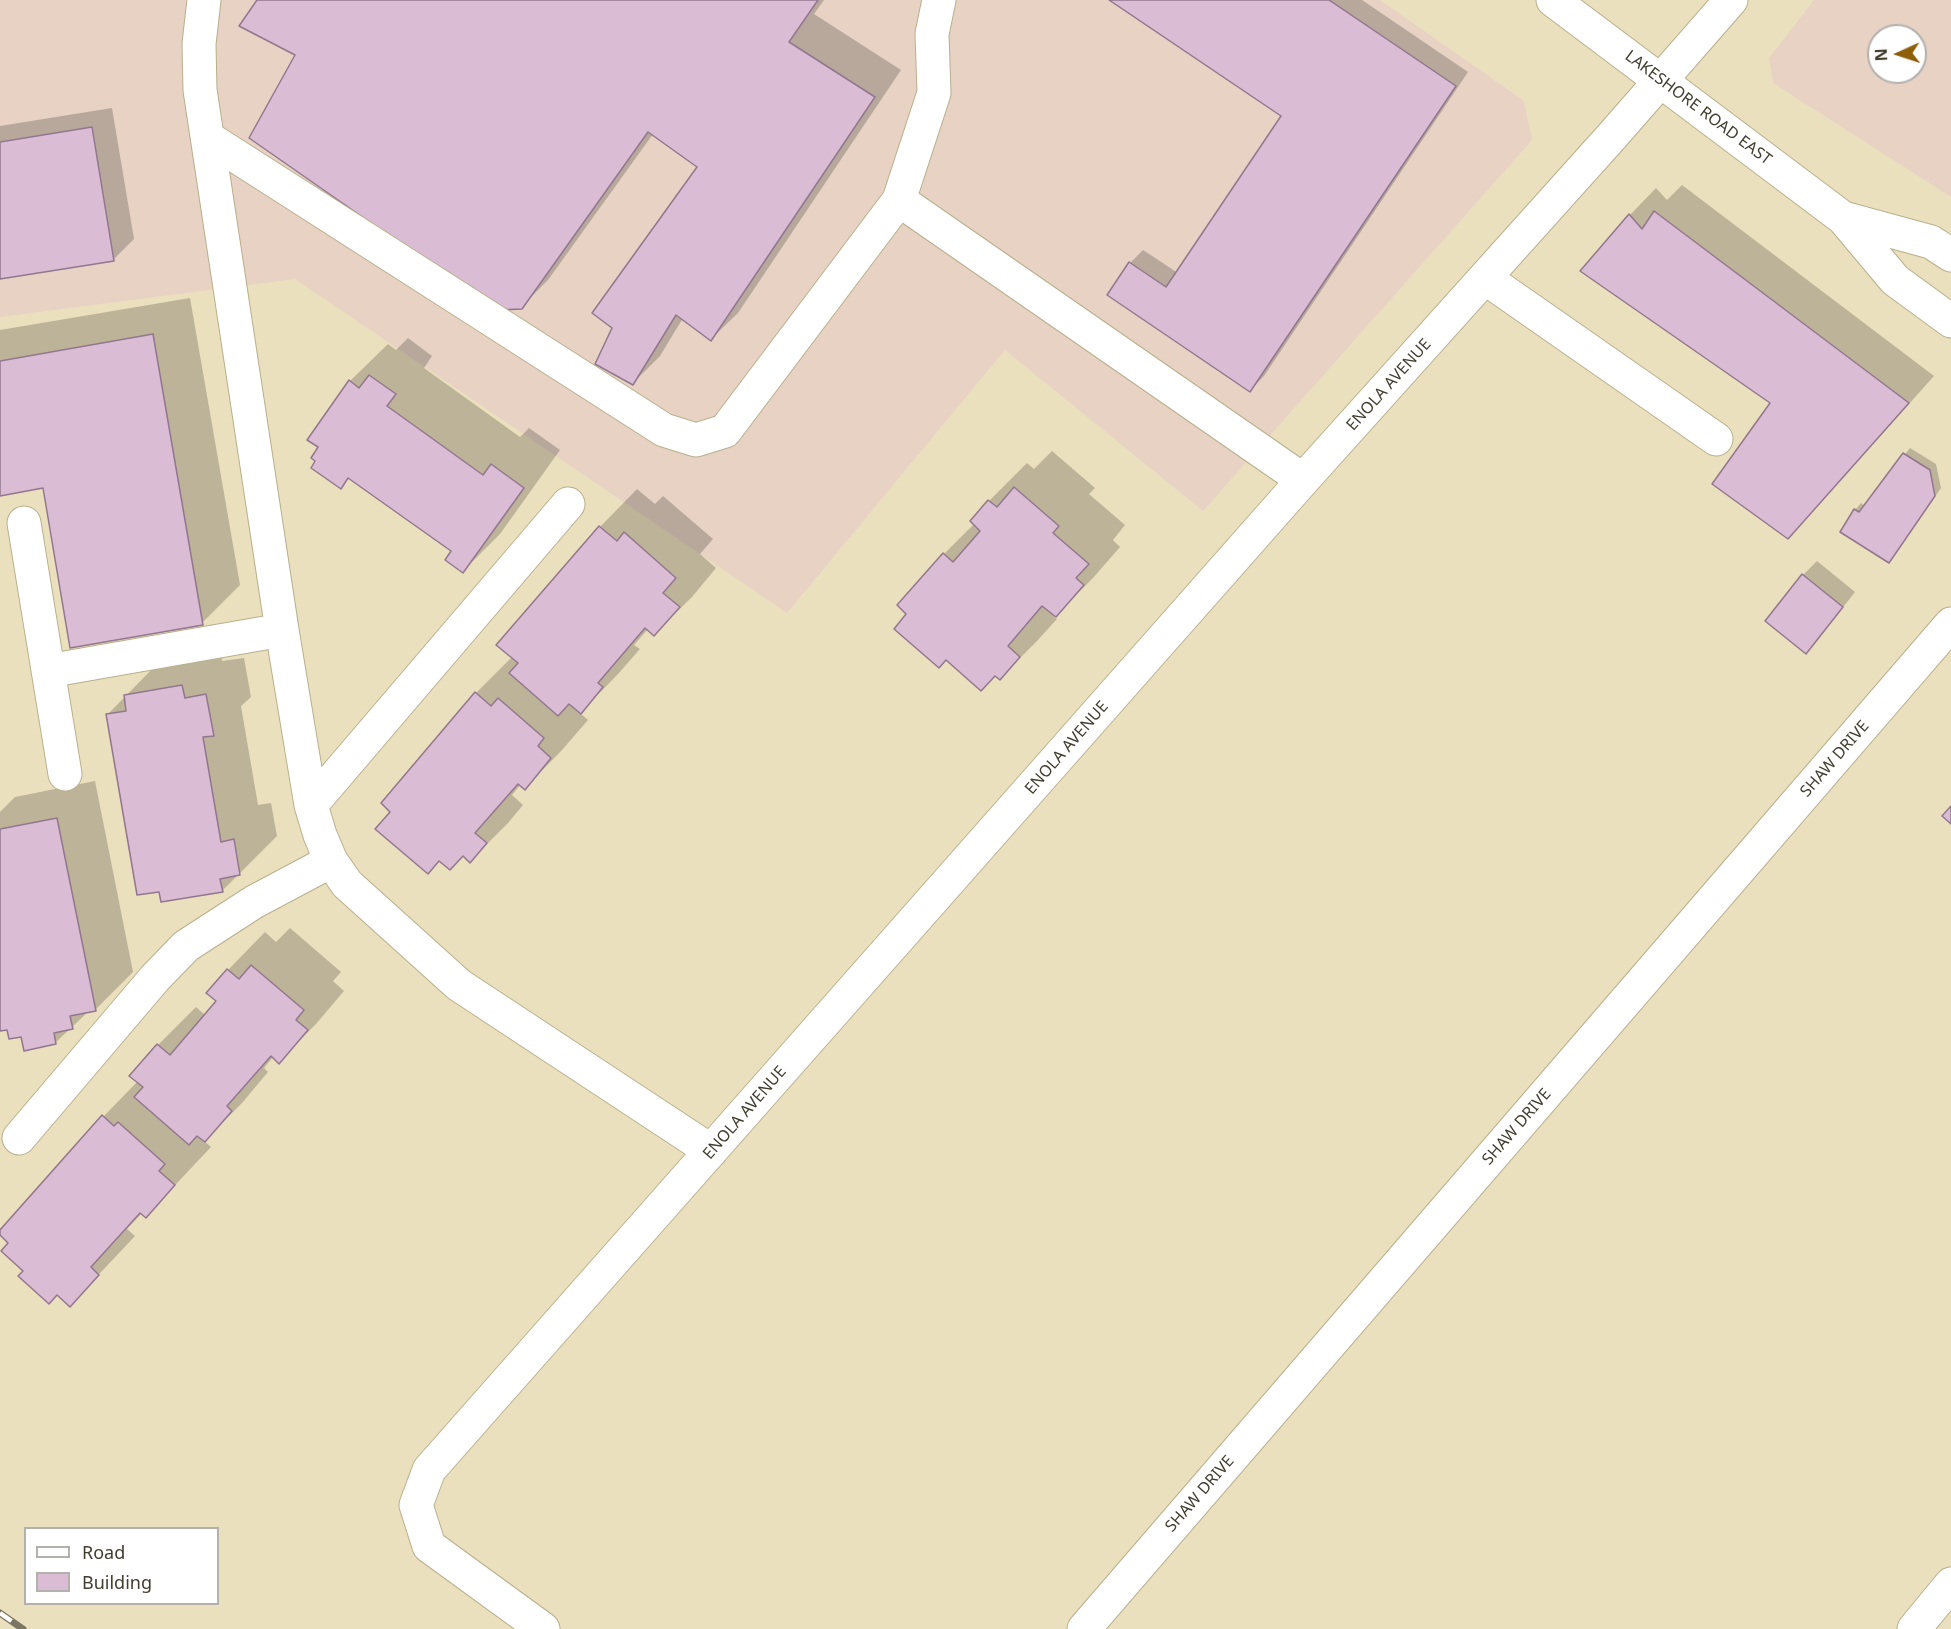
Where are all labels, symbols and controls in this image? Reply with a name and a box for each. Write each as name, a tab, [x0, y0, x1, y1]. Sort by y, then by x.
north arrow	[1867, 24, 1927, 84]
street label: LAKESHORE ROAD EAST	[1621, 47, 1775, 169]
text: N	[1870, 48, 1892, 62]
street label: ENOLA AVENUE	[1343, 335, 1435, 435]
street label: ENOLA AVENUE	[1021, 697, 1113, 799]
street label: SHAW DRIVE	[1797, 717, 1873, 801]
street label: ENOLA AVENUE	[699, 1062, 791, 1164]
street label: SHAW DRIVE	[1479, 1085, 1555, 1169]
street label: SHAW DRIVE	[1162, 1452, 1238, 1536]
legend	[24, 1527, 219, 1605]
text: Road	[82, 1540, 125, 1564]
text: Building	[82, 1570, 152, 1594]

